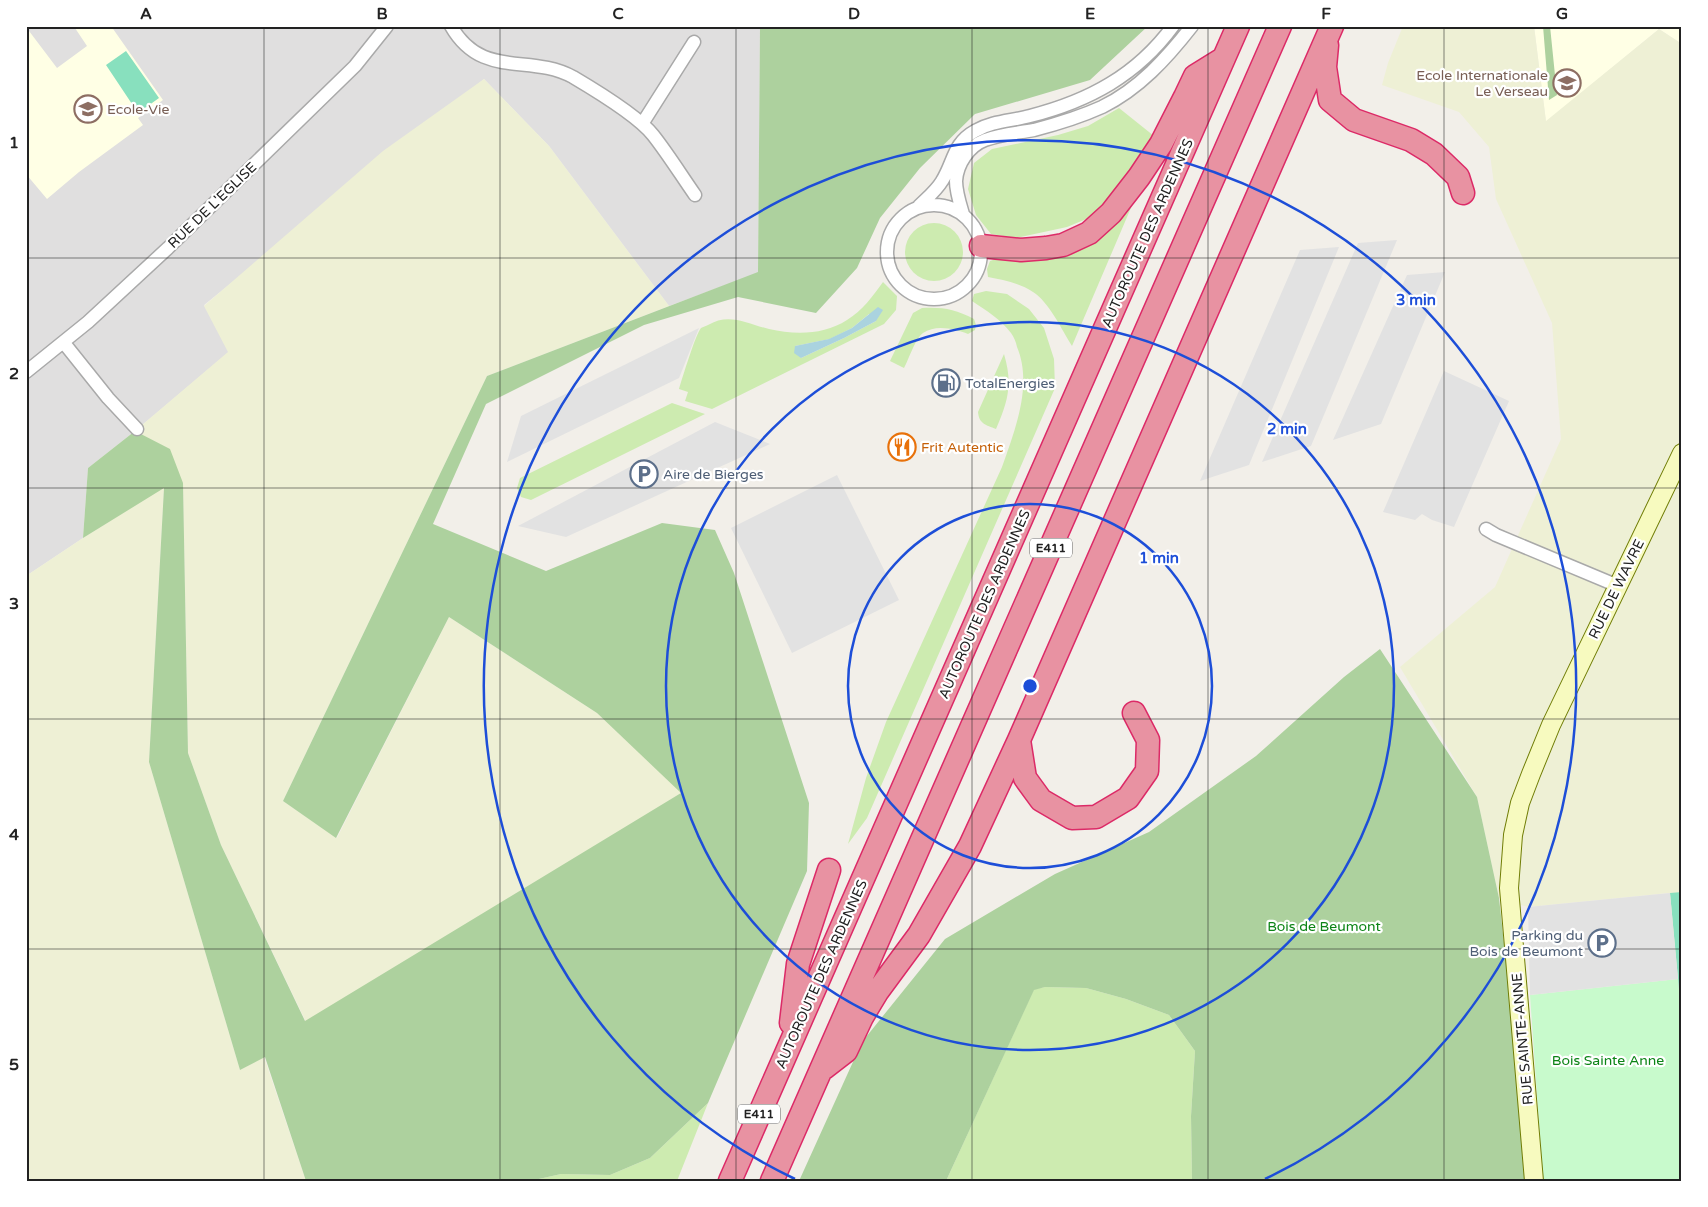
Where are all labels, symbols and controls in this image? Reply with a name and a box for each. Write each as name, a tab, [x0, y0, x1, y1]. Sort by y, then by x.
text: A	[140, 4, 152, 24]
text: B	[376, 4, 388, 24]
text: C	[612, 4, 624, 24]
text: D	[848, 4, 860, 24]
text: E	[1085, 4, 1095, 24]
text: F	[1321, 4, 1331, 24]
text: G	[1556, 4, 1568, 24]
place label: Ecole Internationale Le Verseau	[1416, 67, 1548, 100]
school or university icon: Ecole Internationale Le Verseau	[1552, 68, 1582, 98]
school or university icon: Ecole-Vie	[73, 94, 103, 124]
place label: Ecole-Vie	[107, 101, 169, 118]
text: 1	[9, 133, 19, 153]
street label: AUTOROUTE DES ARDENNES	[1098, 136, 1197, 330]
street label: RUE DE L'EGLISE	[165, 159, 260, 252]
text: 3 min	[1396, 291, 1436, 309]
text: 2	[9, 364, 19, 384]
fuel station icon: TotalEnergies	[931, 368, 961, 398]
place label: TotalEnergies	[965, 375, 1055, 392]
text: 2 min	[1267, 420, 1307, 438]
restaurant icon: Frit Autentic	[887, 432, 917, 462]
place label: Frit Autentic	[921, 439, 1004, 456]
parking icon: Aire de Bierges	[629, 459, 659, 489]
place label: Aire de Bierges	[663, 466, 764, 483]
street label: AUTOROUTE DES ARDENNES	[935, 507, 1034, 701]
street label: RUE DE WAVRE	[1585, 537, 1648, 642]
road number: E411	[1030, 538, 1072, 558]
text: 1 min	[1139, 549, 1179, 567]
text: 3	[9, 594, 19, 614]
centre of rings	[1021, 677, 1039, 695]
text: 4	[9, 825, 19, 845]
street label: AUTOROUTE DES ARDENNES	[772, 877, 871, 1071]
park label: Bois de Beumont	[1267, 918, 1381, 935]
place label: Parking du Bois de Beumont	[1469, 927, 1584, 960]
parking icon: Parking du Bois de Beumont	[1587, 928, 1617, 958]
street label: RUE SAINTE-ANNE	[1508, 972, 1537, 1106]
park label: Bois Sainte Anne	[1552, 1052, 1664, 1069]
text: 5	[9, 1055, 19, 1075]
road number: E411	[738, 1104, 780, 1124]

